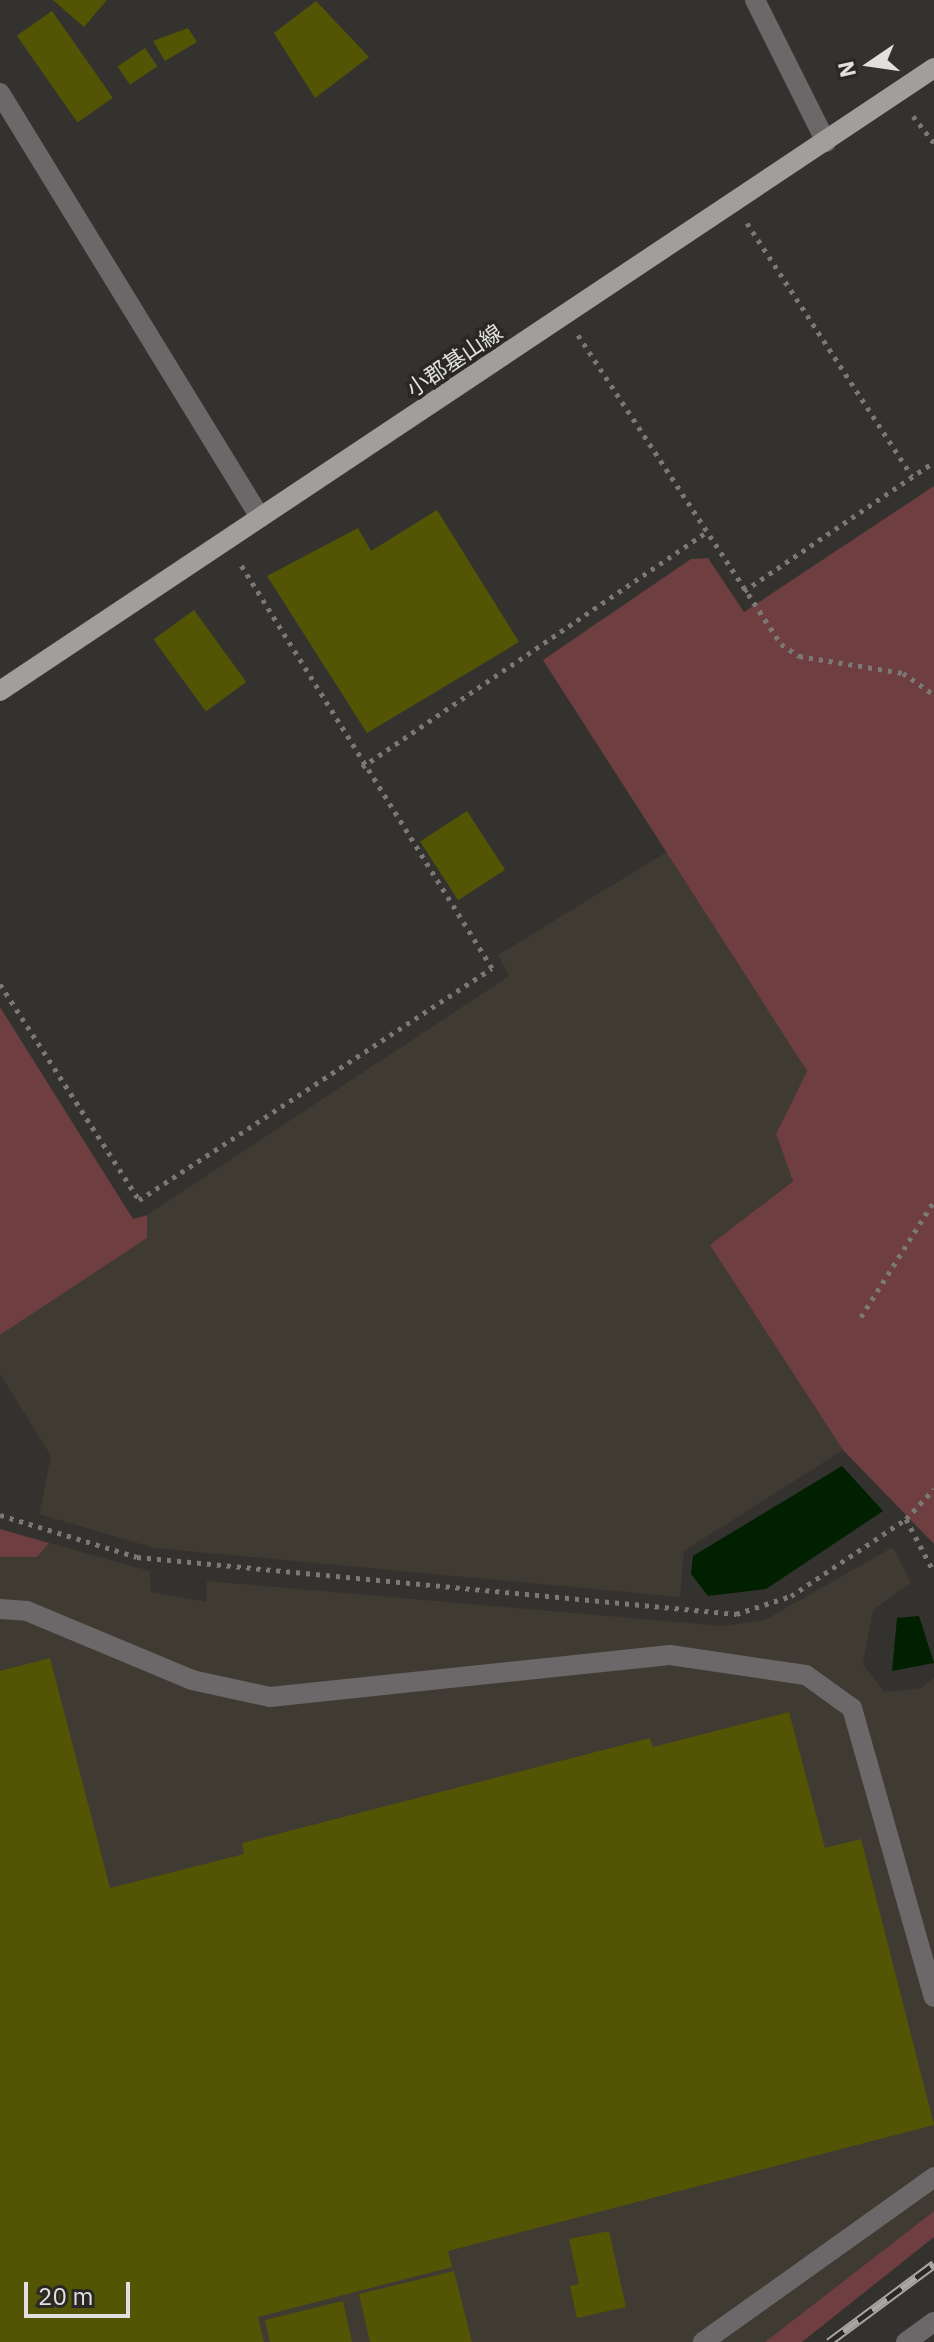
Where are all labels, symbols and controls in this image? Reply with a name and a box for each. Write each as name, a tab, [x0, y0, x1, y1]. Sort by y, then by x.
north arrow	[830, 24, 910, 104]
text: N	[830, 58, 862, 81]
street label: 小郡基山線	[401, 318, 507, 402]
scale bar	[28, 2266, 134, 2316]
text: 20 m	[38, 2280, 93, 2312]

